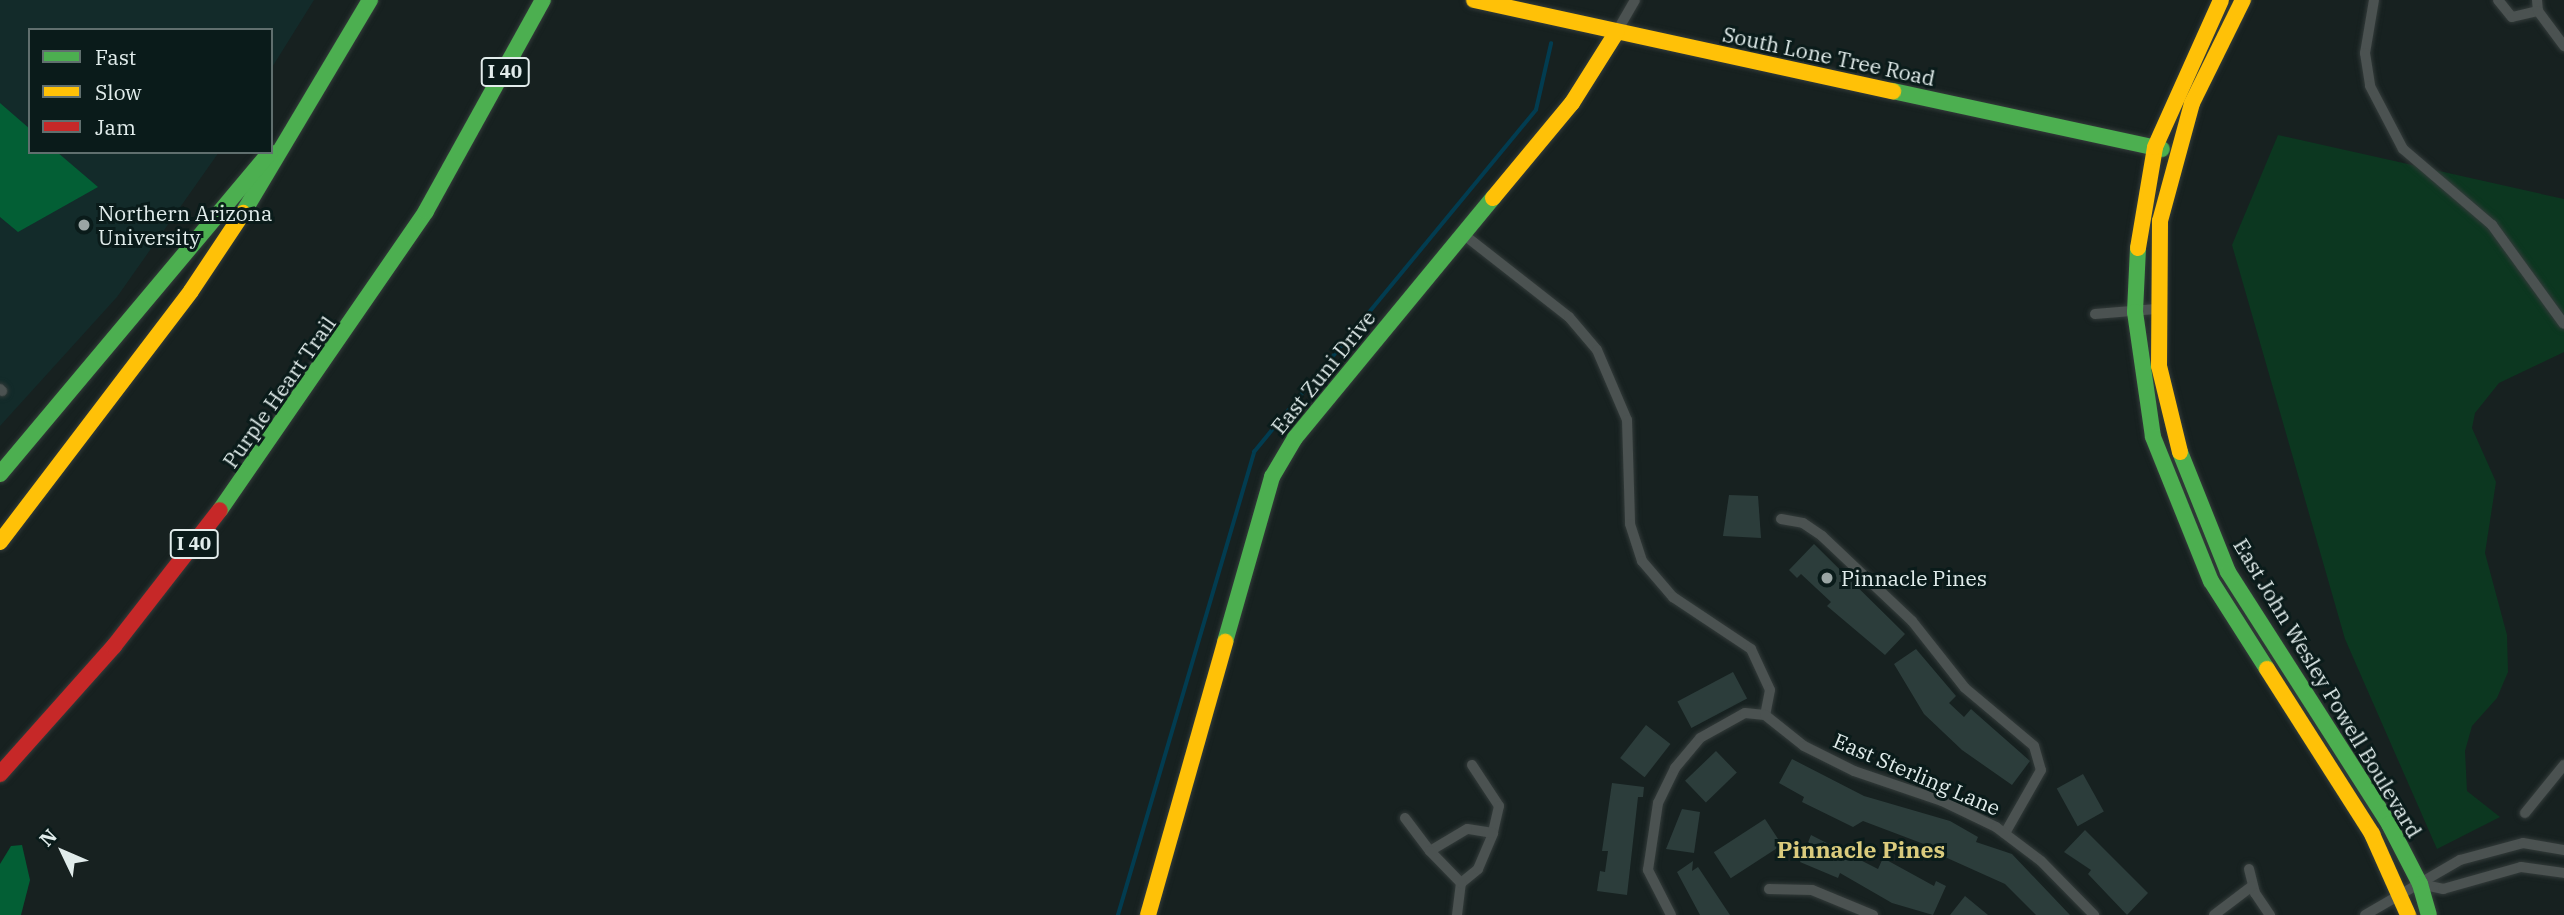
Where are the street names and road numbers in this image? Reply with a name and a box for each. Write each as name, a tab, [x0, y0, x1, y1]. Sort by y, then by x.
street label: South Lone Tree Road	[1720, 21, 1938, 91]
road number: I 40	[480, 57, 530, 88]
street label: East Zuni Drive	[1266, 305, 1380, 439]
street label: Purple Heart Trail	[217, 311, 341, 473]
road number: I 40	[170, 528, 218, 559]
street label: East John Wesley Powell Boulevard	[2228, 534, 2428, 842]
street label: East Sterling Lane	[1830, 727, 2004, 821]

